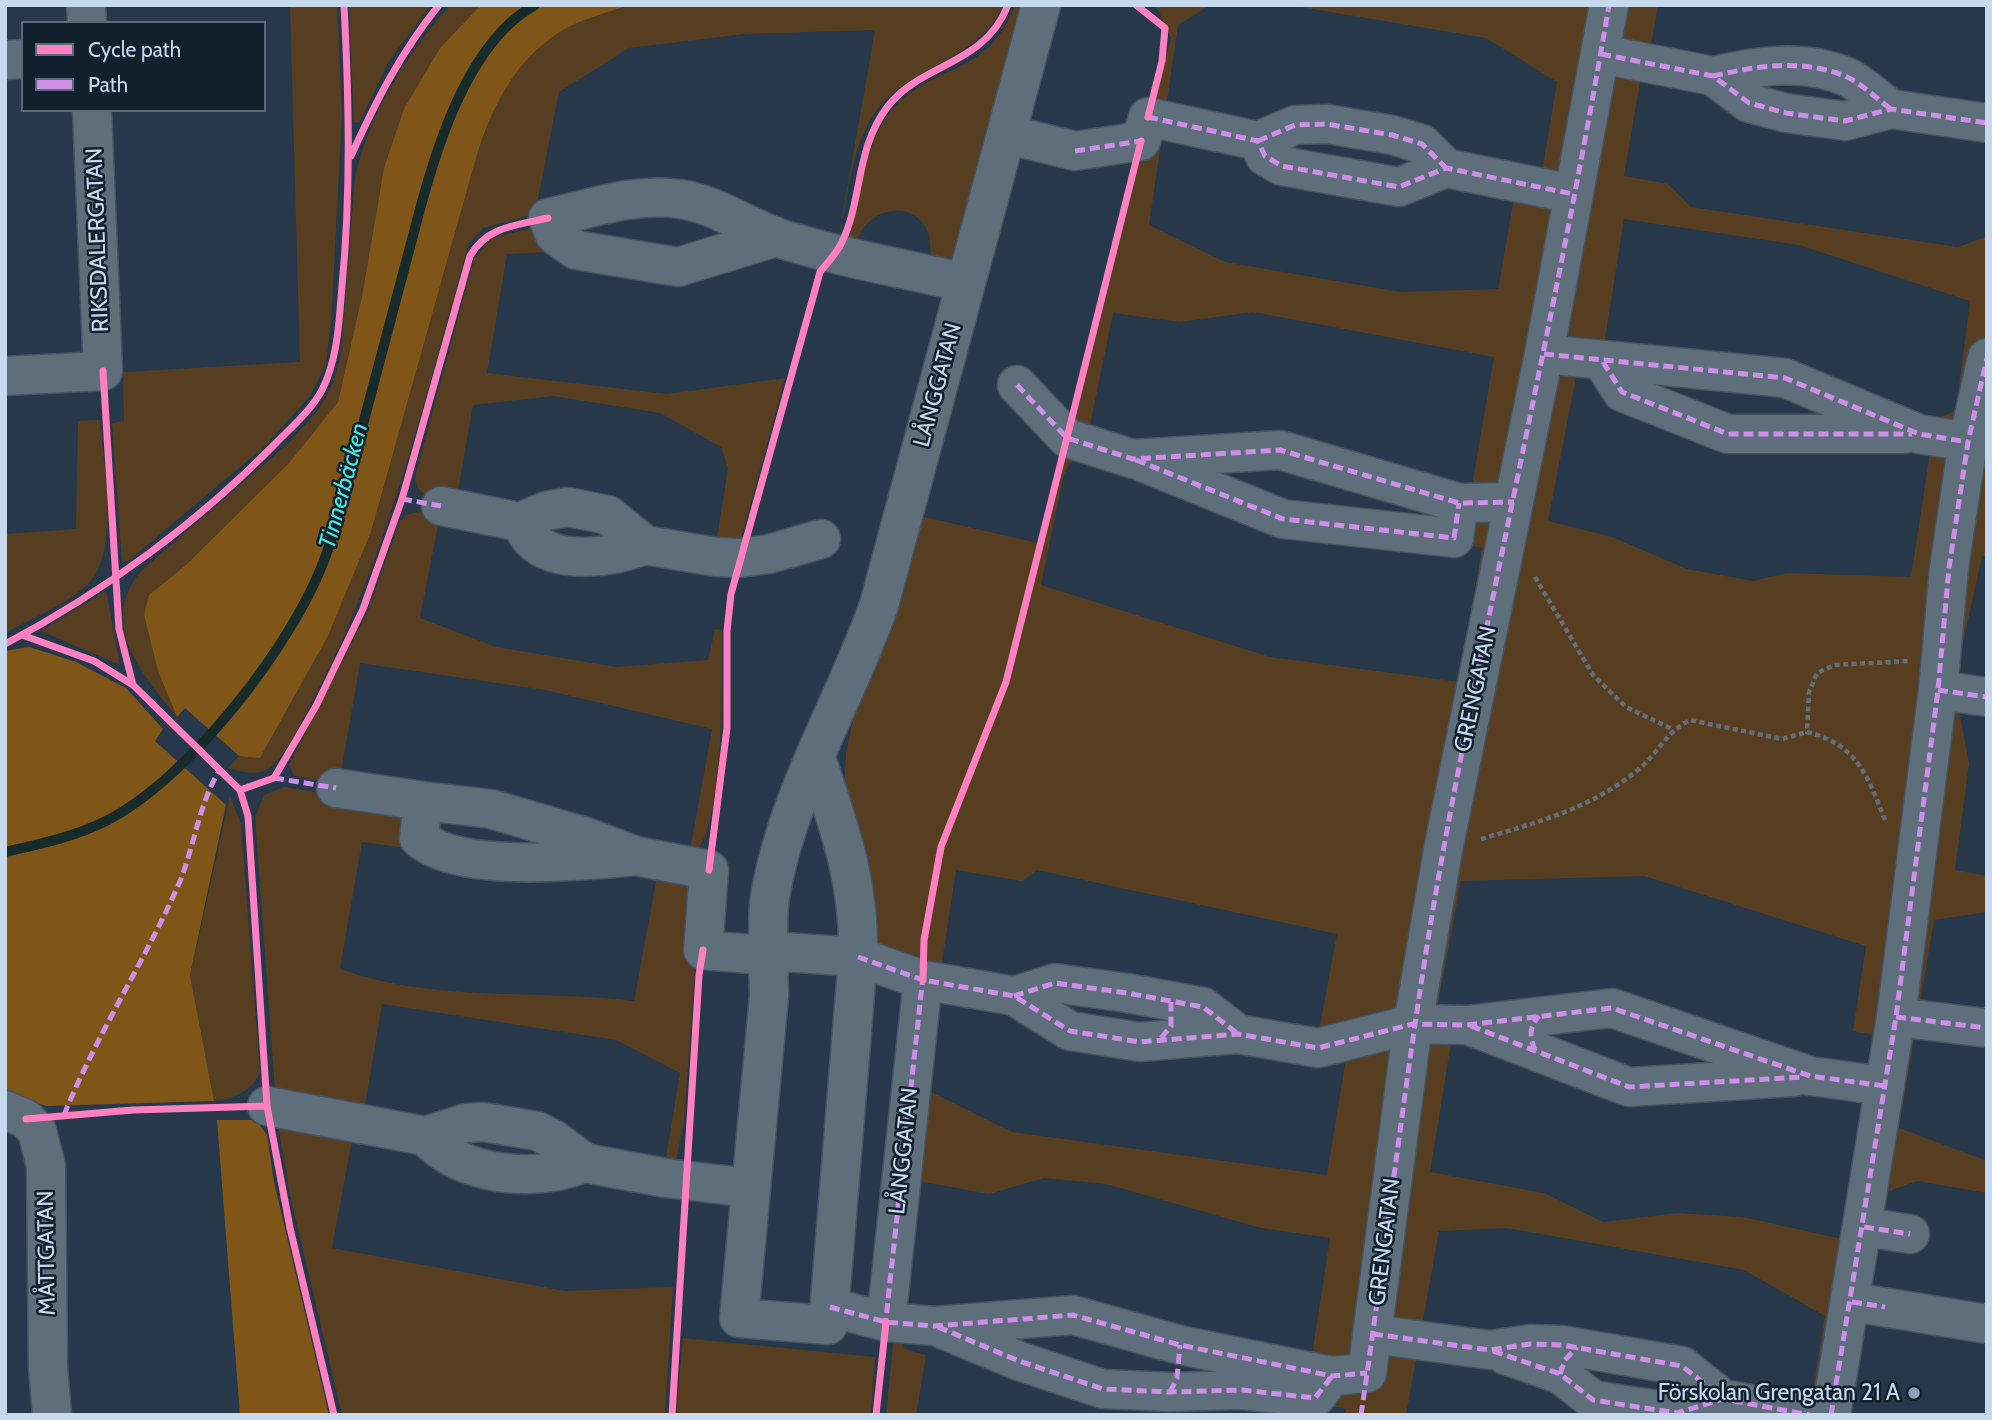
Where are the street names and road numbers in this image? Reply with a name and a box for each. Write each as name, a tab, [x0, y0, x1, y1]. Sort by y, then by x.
street label: RIKSDALERGATAN	[81, 147, 115, 333]
street label: LÅNGGATAN	[908, 320, 968, 450]
street label: GRENGATAN	[1449, 624, 1503, 754]
street label: LÅNGGATAN	[884, 1086, 924, 1216]
street label: GRENGATAN	[1364, 1177, 1406, 1307]
street label: MÅTTGATAN	[32, 1190, 62, 1316]

